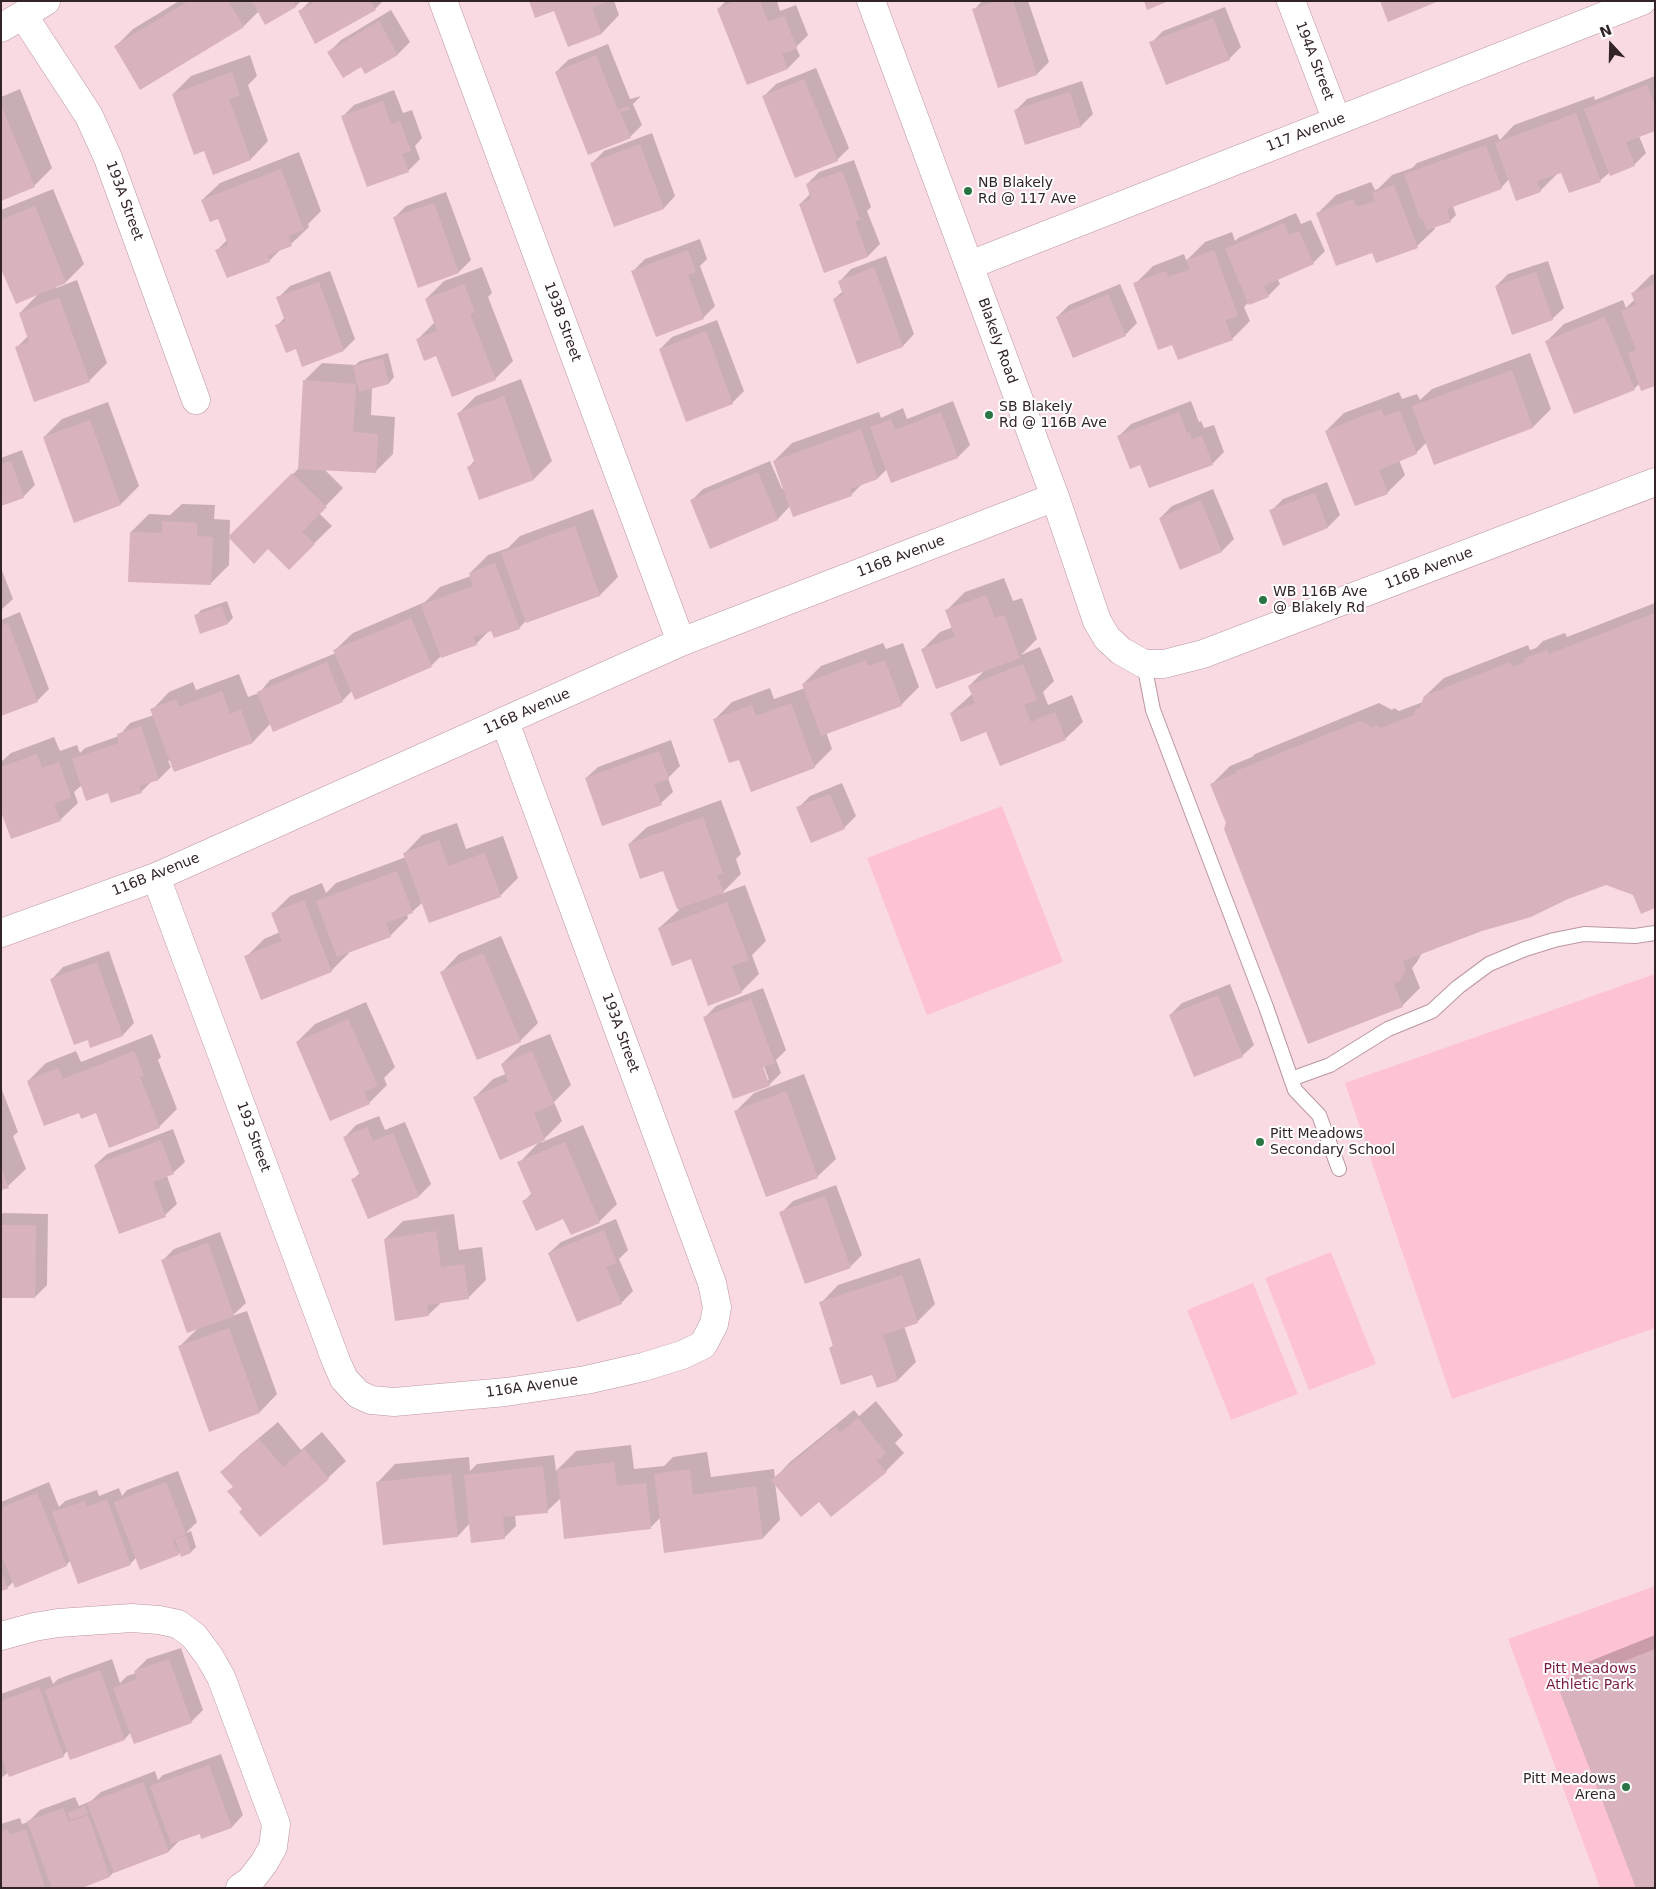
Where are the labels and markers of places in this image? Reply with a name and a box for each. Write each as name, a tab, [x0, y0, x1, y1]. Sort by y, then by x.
place label: NB Blakely Rd @ 117 Ave	[978, 175, 1076, 208]
marker: NB Blakely Rd @ 117 Ave	[962, 185, 974, 197]
place label: SB Blakely Rd @ 116B Ave	[999, 399, 1107, 432]
marker: SB Blakely Rd @ 116B Ave	[983, 409, 995, 421]
place label: WB 116B Ave @ Blakely Rd	[1273, 584, 1367, 616]
marker: WB 116B Ave @ Blakely Rd	[1257, 594, 1269, 606]
place label: Pitt Meadows Secondary School	[1270, 1126, 1395, 1158]
marker: Pitt Meadows Secondary School	[1254, 1136, 1266, 1148]
place label: Pitt Meadows Arena	[1523, 1771, 1616, 1804]
marker: Pitt Meadows Arena	[1620, 1781, 1632, 1793]

